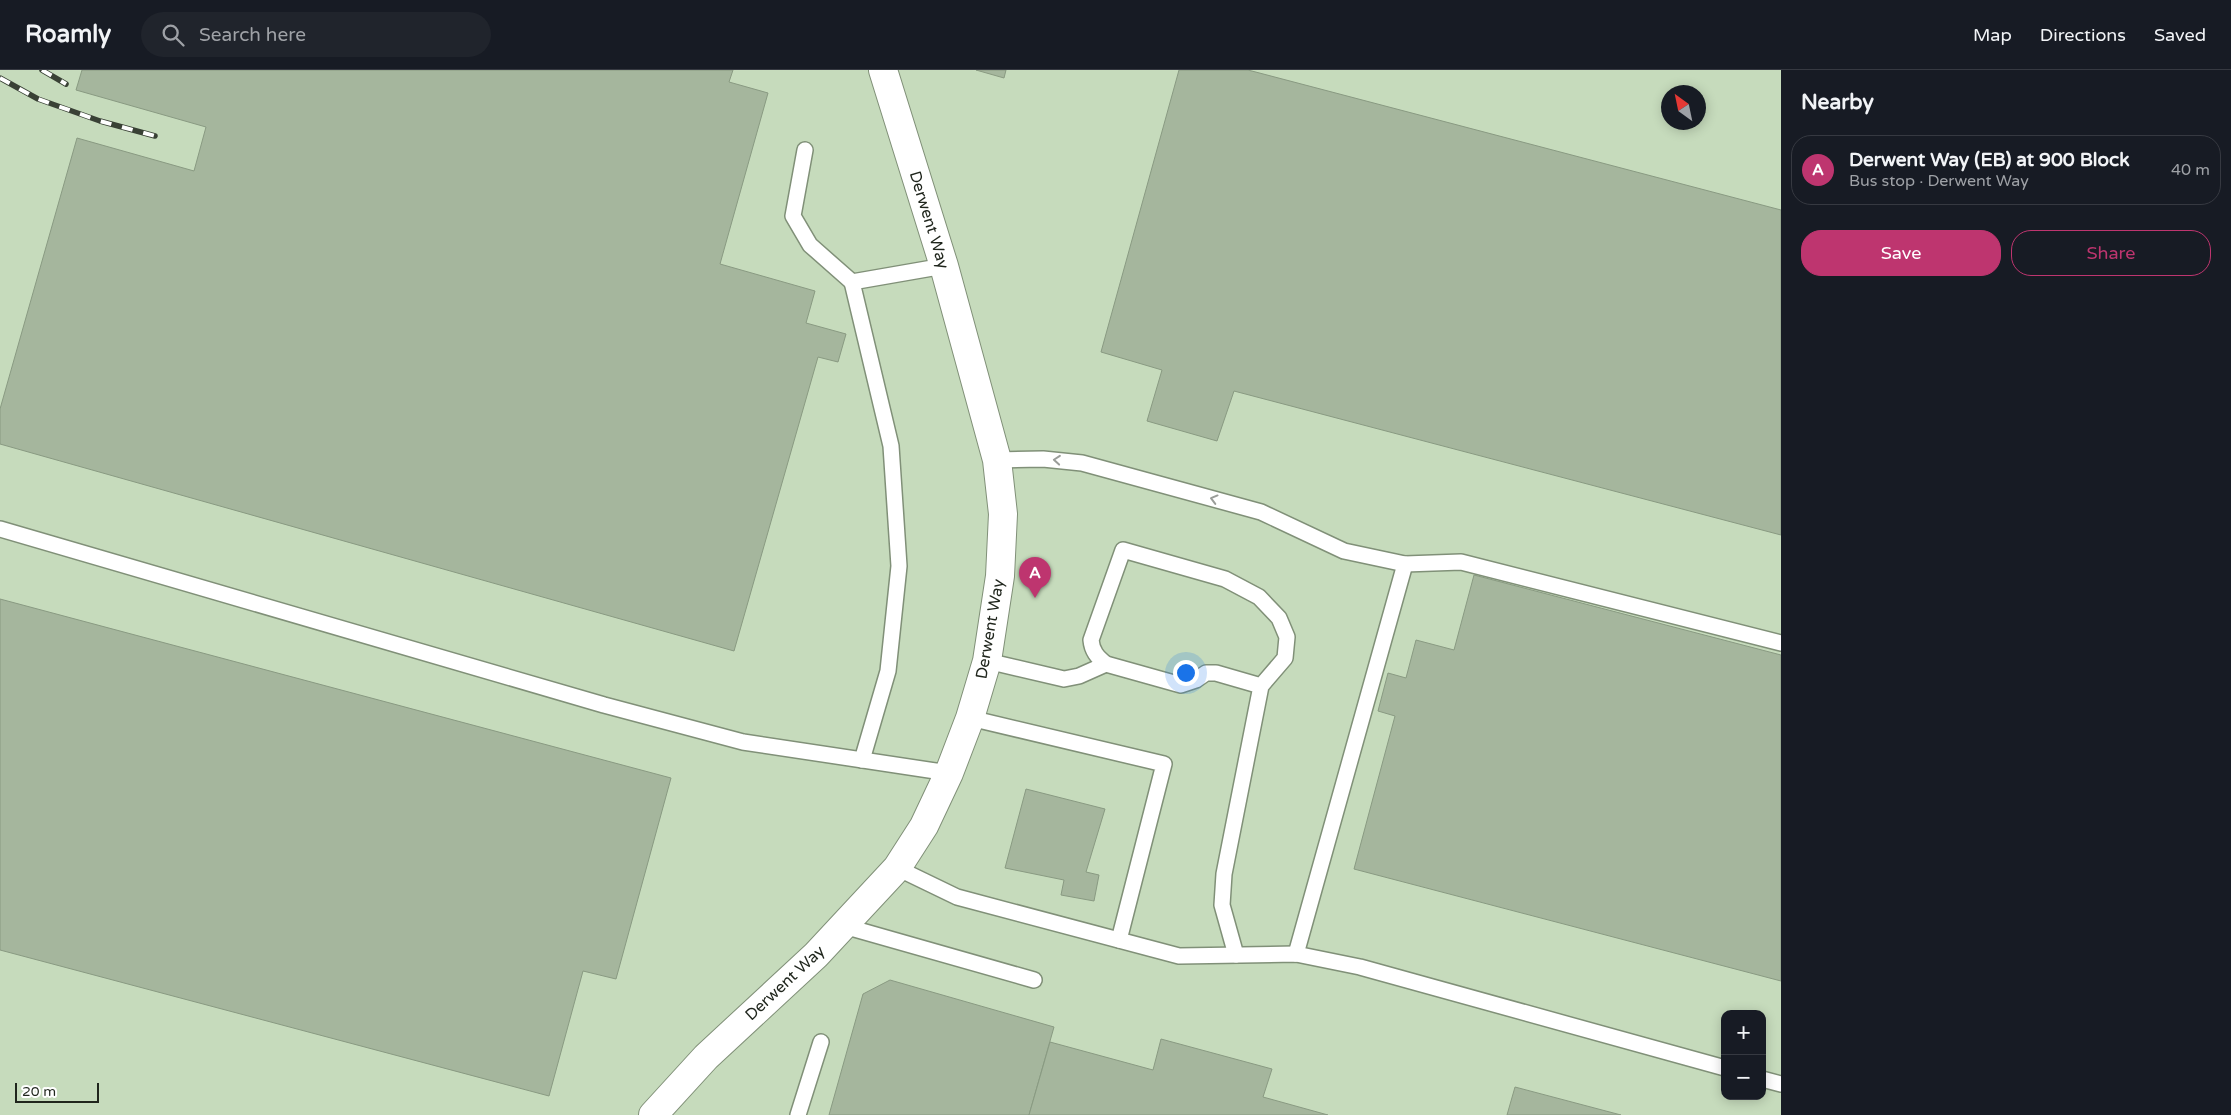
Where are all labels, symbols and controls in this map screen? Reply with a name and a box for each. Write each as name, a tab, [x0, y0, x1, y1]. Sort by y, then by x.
search box	[141, 12, 491, 57]
text: Roamly	[25, 20, 111, 49]
icon: search	[159, 21, 187, 49]
text: Search here	[199, 24, 306, 46]
text: Map	[1973, 24, 2012, 46]
text: Directions	[2040, 24, 2126, 46]
text: Saved	[2154, 24, 2206, 46]
north arrow	[1661, 85, 1706, 130]
text: Nearby	[1801, 90, 1874, 115]
text: Derwent Way (EB) at 900 Block	[1849, 149, 2130, 171]
text: A	[1812, 160, 1824, 180]
text: 40 m	[2171, 160, 2210, 180]
street label: Derwent Way	[905, 169, 953, 272]
text: Bus stop · Derwent Way	[1849, 171, 2029, 191]
button: Save	[1801, 230, 2001, 276]
button: Share	[2011, 230, 2211, 276]
one-way arrow	[1052, 455, 1060, 466]
one-way arrow	[1211, 494, 1219, 504]
pin: A	[1019, 557, 1051, 598]
street label: Derwent Way	[971, 577, 1009, 681]
your location	[1173, 660, 1199, 686]
street label: Derwent Way	[741, 941, 829, 1025]
map controls	[1721, 1010, 1766, 1100]
button: +	[1721, 1010, 1766, 1055]
button: −	[1721, 1055, 1766, 1100]
scale bar	[15, 1080, 99, 1103]
text: 20 m	[22, 1083, 56, 1100]

